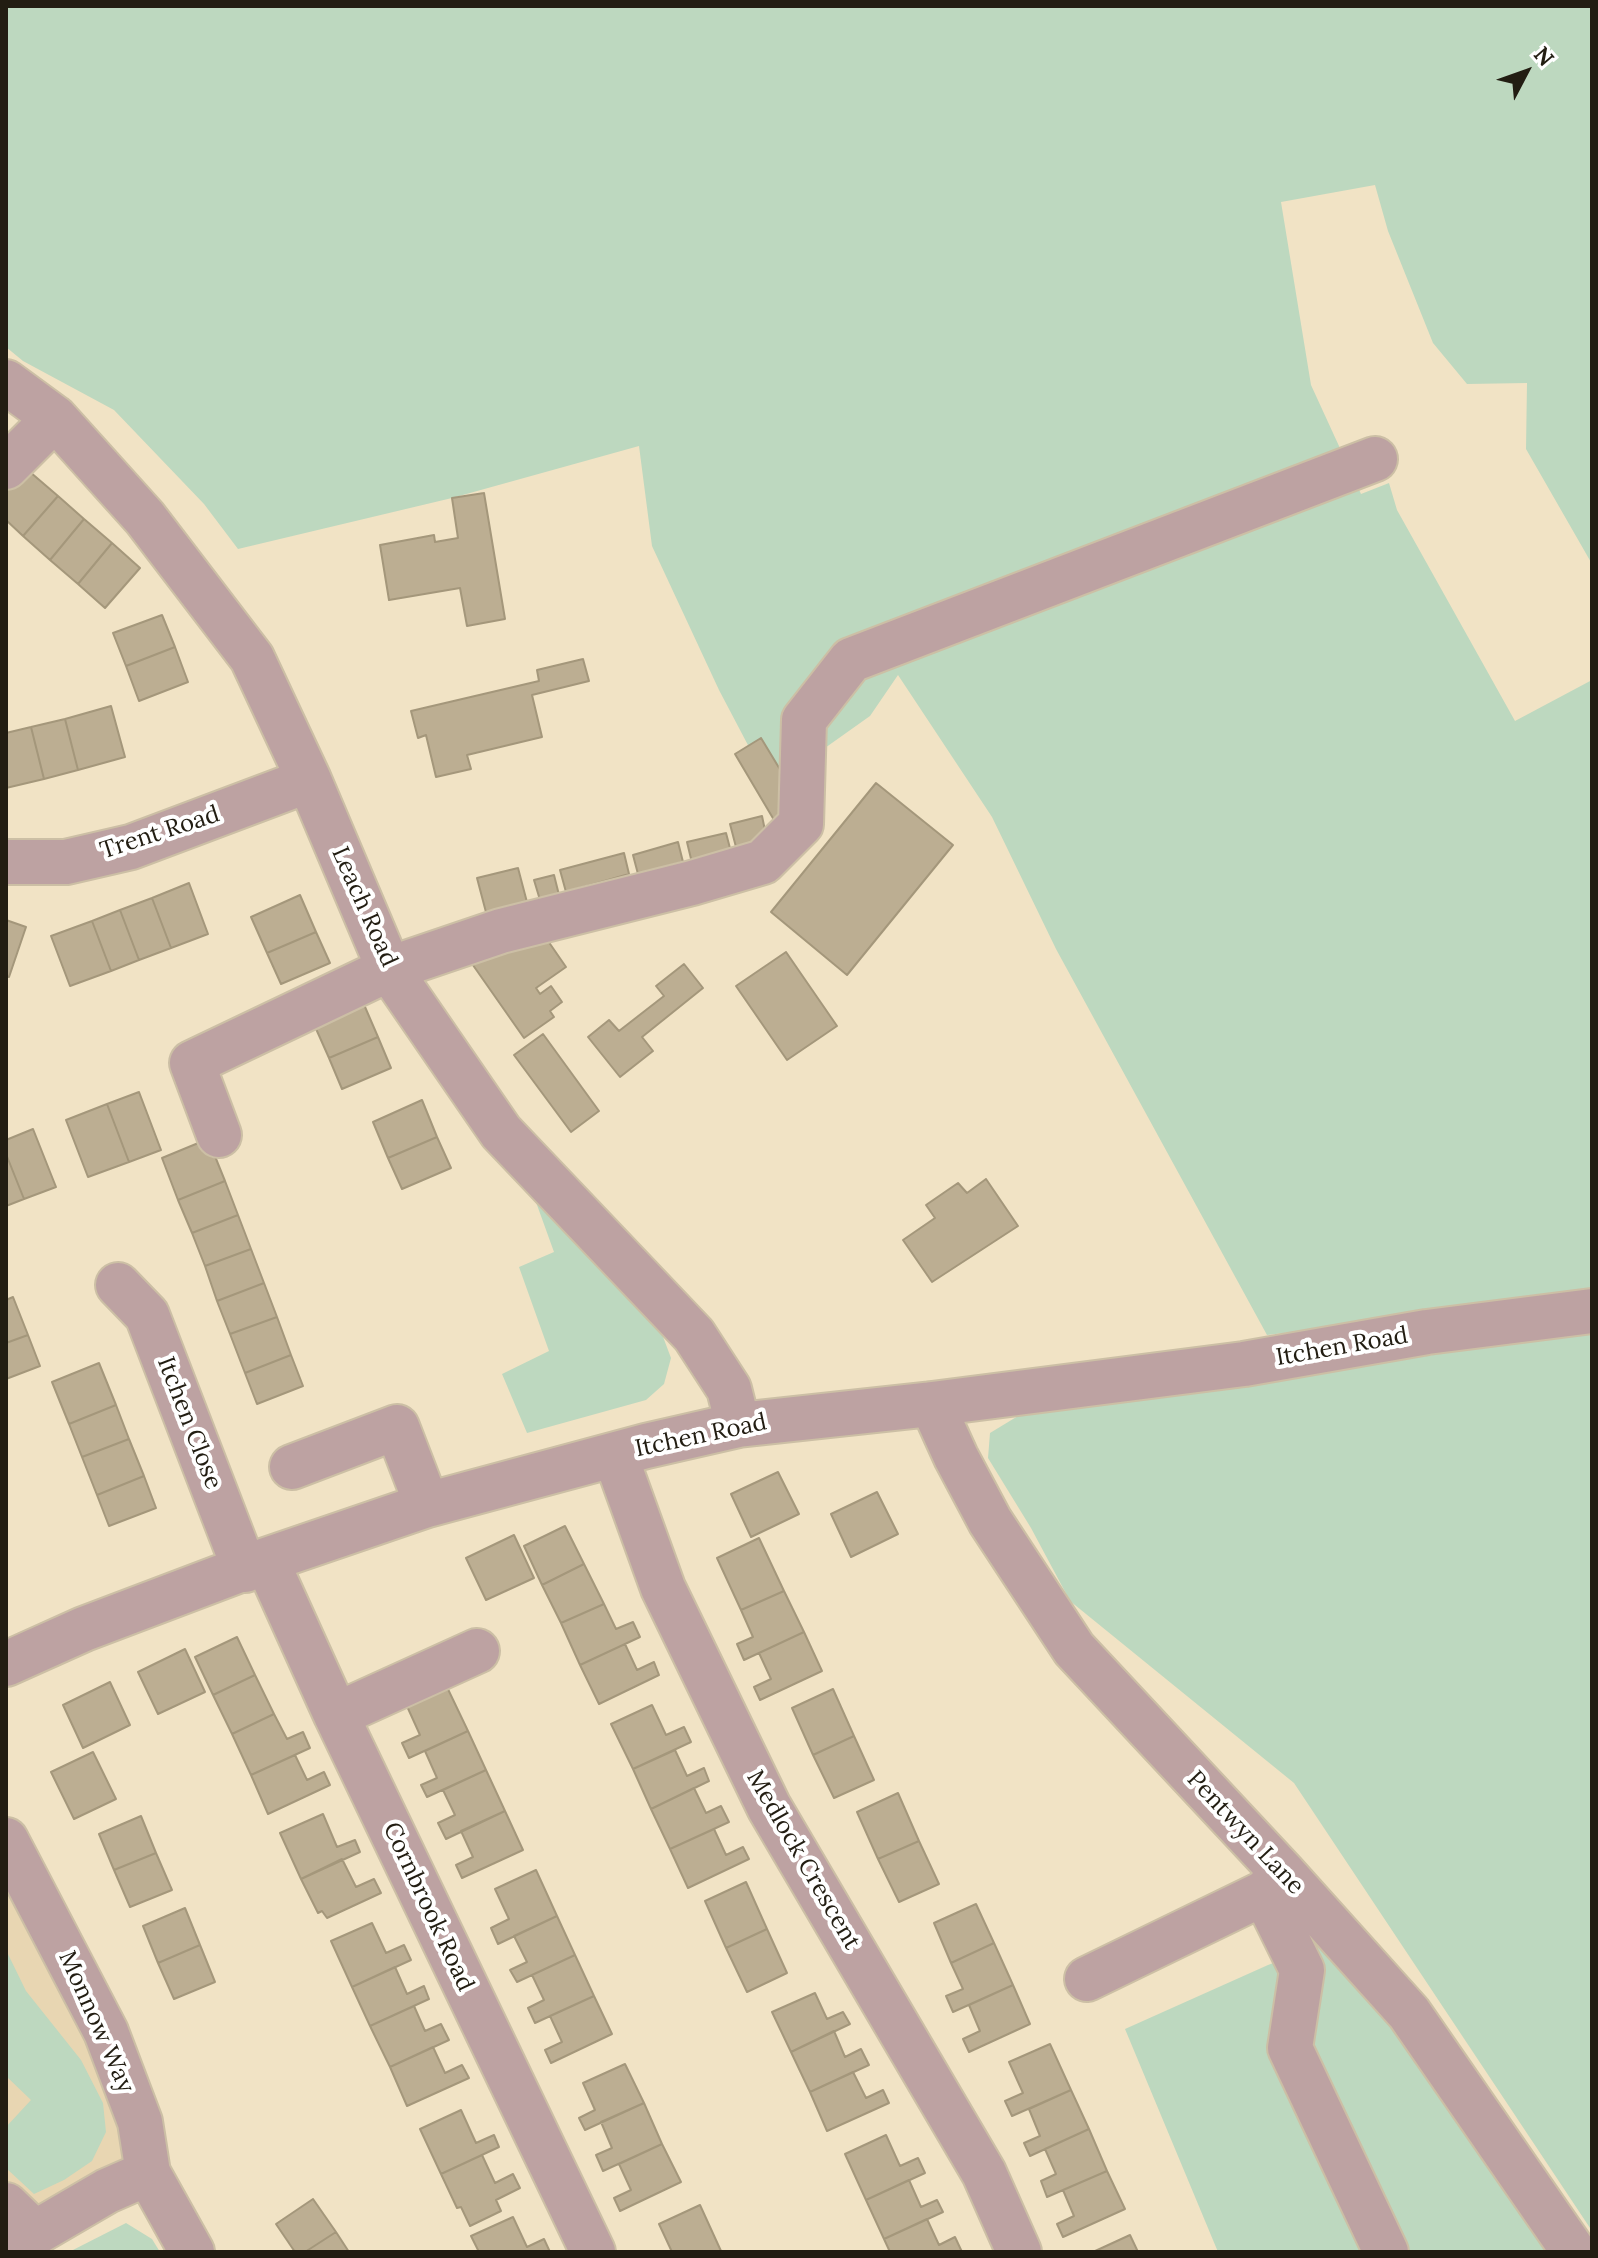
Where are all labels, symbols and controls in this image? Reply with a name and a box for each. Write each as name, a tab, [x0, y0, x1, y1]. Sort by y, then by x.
north arrow	[1486, 32, 1566, 112]
text: N	[1528, 41, 1560, 72]
street label: Trent Road	[97, 800, 223, 866]
street label: Leach Road	[325, 843, 403, 971]
street label: Itchen Road	[1274, 1321, 1410, 1373]
street label: Itchen Close	[151, 1353, 227, 1493]
street label: Itchen Road	[633, 1408, 769, 1464]
street label: Medlock Crescent	[740, 1765, 866, 1955]
street label: Pentwyn Lane	[1180, 1765, 1310, 1901]
street label: Cornbrook Road	[376, 1818, 480, 1996]
street label: Monnow Way	[52, 1947, 140, 2097]

